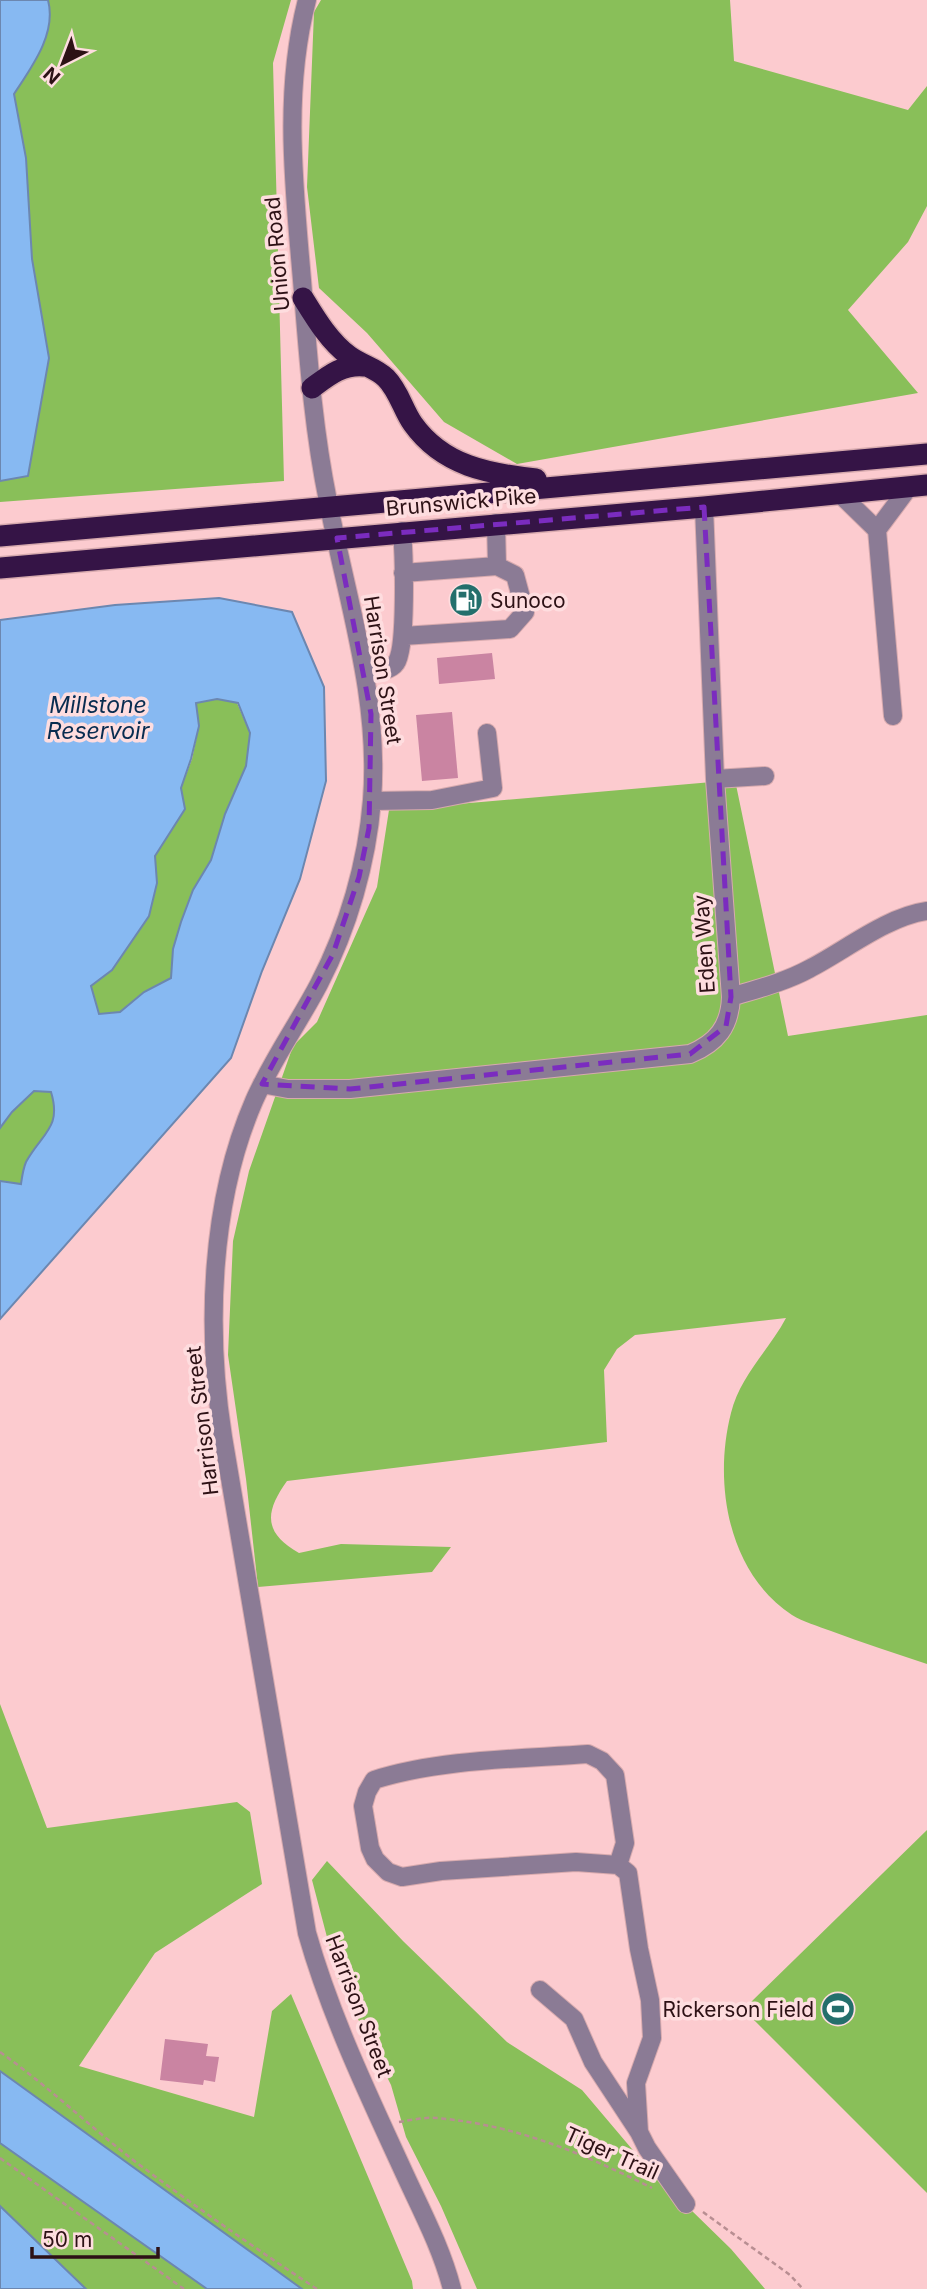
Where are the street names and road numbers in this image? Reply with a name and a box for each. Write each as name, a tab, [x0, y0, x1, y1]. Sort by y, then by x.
street label: Union Road	[260, 196, 294, 312]
street label: Brunswick Pike	[385, 483, 537, 521]
street label: Harrison Street	[359, 594, 407, 746]
street label: Eden Way	[688, 894, 720, 994]
street label: Harrison Street	[180, 1345, 224, 1497]
street label: Harrison Street	[320, 1931, 398, 2081]
street label: Tiger Trail	[561, 2121, 663, 2185]

